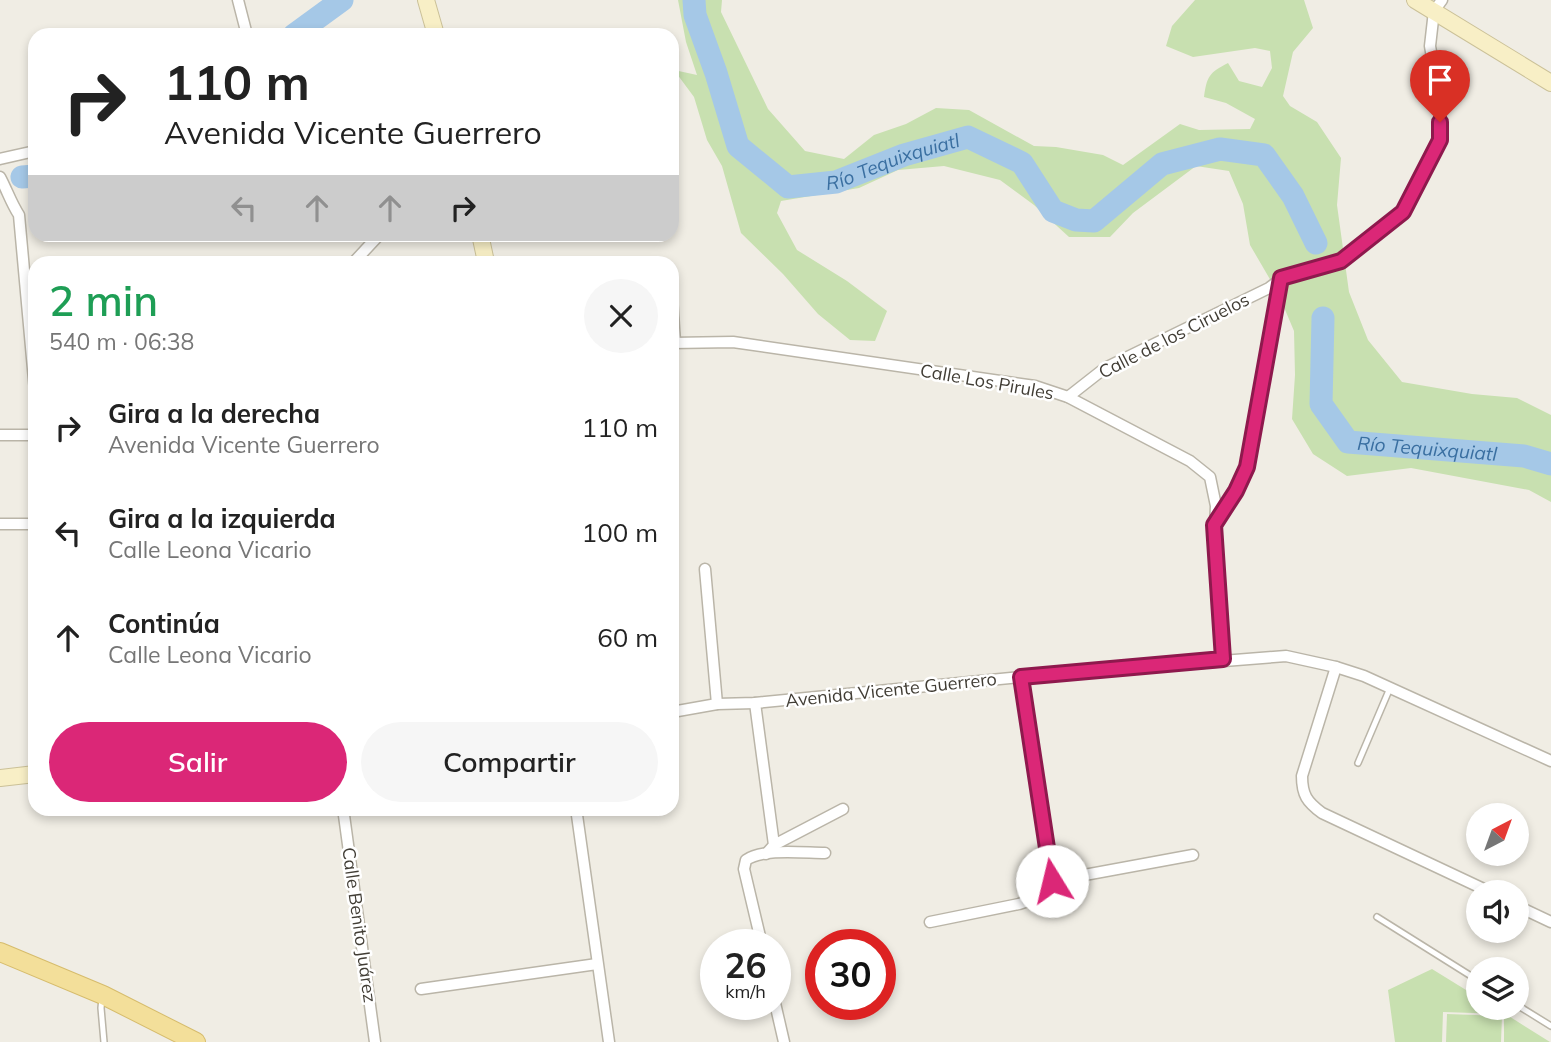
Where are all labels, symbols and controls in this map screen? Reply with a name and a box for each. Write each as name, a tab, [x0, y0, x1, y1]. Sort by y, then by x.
pin	[1410, 50, 1470, 122]
text: 110 m	[164, 51, 310, 112]
icon: right	[49, 56, 140, 147]
icon: arrive	[1421, 61, 1459, 99]
text: Avenida Vicente Guerrero	[164, 112, 542, 152]
water label: Río Tequixquiatl	[825, 128, 963, 195]
icon: left	[225, 189, 263, 227]
icon: ahead	[298, 189, 336, 227]
icon: ahead	[371, 189, 409, 227]
icon: right	[444, 189, 482, 227]
text: 2 min	[49, 274, 158, 327]
button: close	[584, 279, 658, 353]
street label: Calle de los Ciruelos	[1095, 288, 1253, 384]
text: 540 m · 06:38	[49, 327, 194, 356]
street label: Calle Los Pirules	[918, 358, 1056, 405]
text: Gira a la derecha	[108, 397, 320, 430]
icon: right	[49, 409, 87, 447]
text: 110 m	[582, 411, 658, 444]
text: Avenida Vicente Guerrero	[108, 430, 380, 459]
water label: Río Tequixquiatl	[1356, 431, 1498, 466]
text: Gira a la izquierda	[108, 502, 336, 535]
icon: left	[49, 514, 87, 552]
text: 100 m	[582, 516, 658, 549]
text: Calle Leona Vicario	[108, 535, 312, 564]
text: Continúa	[108, 607, 220, 640]
icon: ahead	[49, 619, 87, 657]
text: 60 m	[597, 621, 658, 654]
text: Calle Leona Vicario	[108, 640, 312, 669]
street label: Avenida Vicente Guerrero	[784, 667, 998, 712]
button: Salir	[49, 722, 347, 802]
button: Compartir	[361, 722, 658, 802]
north arrow	[1466, 803, 1530, 866]
map controls	[1466, 803, 1529, 1020]
position arrow	[1015, 844, 1089, 918]
street label: Calle Benito Juárez	[337, 846, 382, 1004]
button: sound	[1466, 880, 1529, 943]
speed limit sign: 30	[805, 929, 896, 1020]
text: 26	[724, 943, 767, 987]
button: layers	[1466, 957, 1529, 1020]
text: km/h	[725, 980, 766, 1003]

